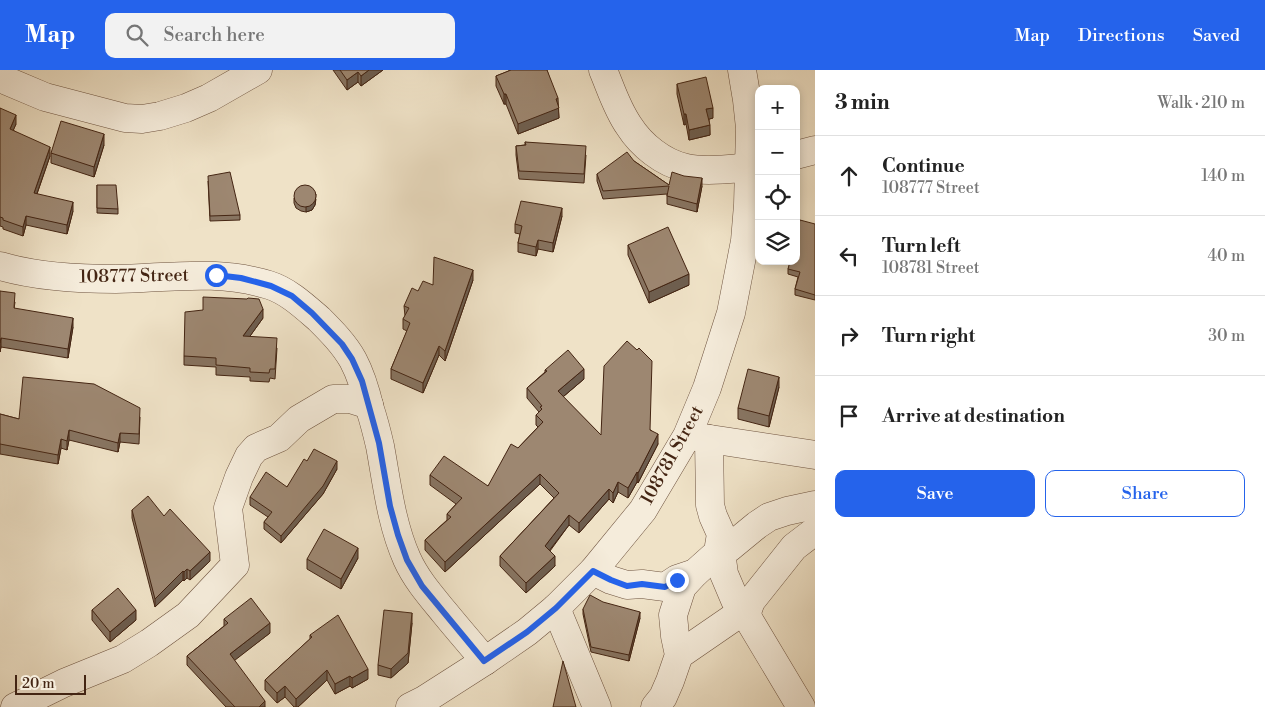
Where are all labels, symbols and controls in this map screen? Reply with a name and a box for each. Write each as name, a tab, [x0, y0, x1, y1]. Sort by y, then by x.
search box	[105, 13, 455, 58]
text: Map	[25, 20, 75, 50]
icon: search	[123, 21, 151, 49]
text: Search here	[163, 23, 265, 47]
text: Map	[1014, 24, 1050, 47]
text: Directions	[1078, 24, 1165, 47]
text: Saved	[1193, 24, 1240, 47]
map controls	[755, 85, 800, 265]
button: +	[755, 85, 800, 130]
text: 3 min	[835, 90, 890, 116]
text: Walk · 210 m	[1157, 93, 1245, 113]
button: −	[755, 130, 800, 175]
text: Continue	[882, 154, 965, 178]
icon: ahead	[835, 162, 863, 190]
text: 140 m	[1201, 166, 1245, 186]
button: locate	[755, 175, 800, 220]
text: 108777 Street	[882, 178, 980, 198]
button: layers	[755, 220, 800, 265]
text: Turn left	[882, 234, 961, 258]
icon: left	[835, 242, 863, 270]
text: 40 m	[1208, 246, 1245, 266]
text: 108781 Street	[882, 258, 980, 278]
street label: 108777 Street	[79, 264, 190, 288]
route start	[205, 264, 228, 287]
icon: right	[835, 322, 863, 350]
text: Turn right	[882, 324, 975, 348]
text: 30 m	[1208, 326, 1245, 346]
street label: 108781 Street	[635, 401, 709, 509]
icon: arrive	[835, 402, 863, 430]
text: Arrive at destination	[882, 404, 1065, 428]
button: Save	[835, 470, 1035, 517]
button: Share	[1045, 470, 1245, 517]
route end	[666, 569, 689, 592]
scale bar	[15, 672, 86, 695]
text: 20 m	[22, 675, 54, 693]

